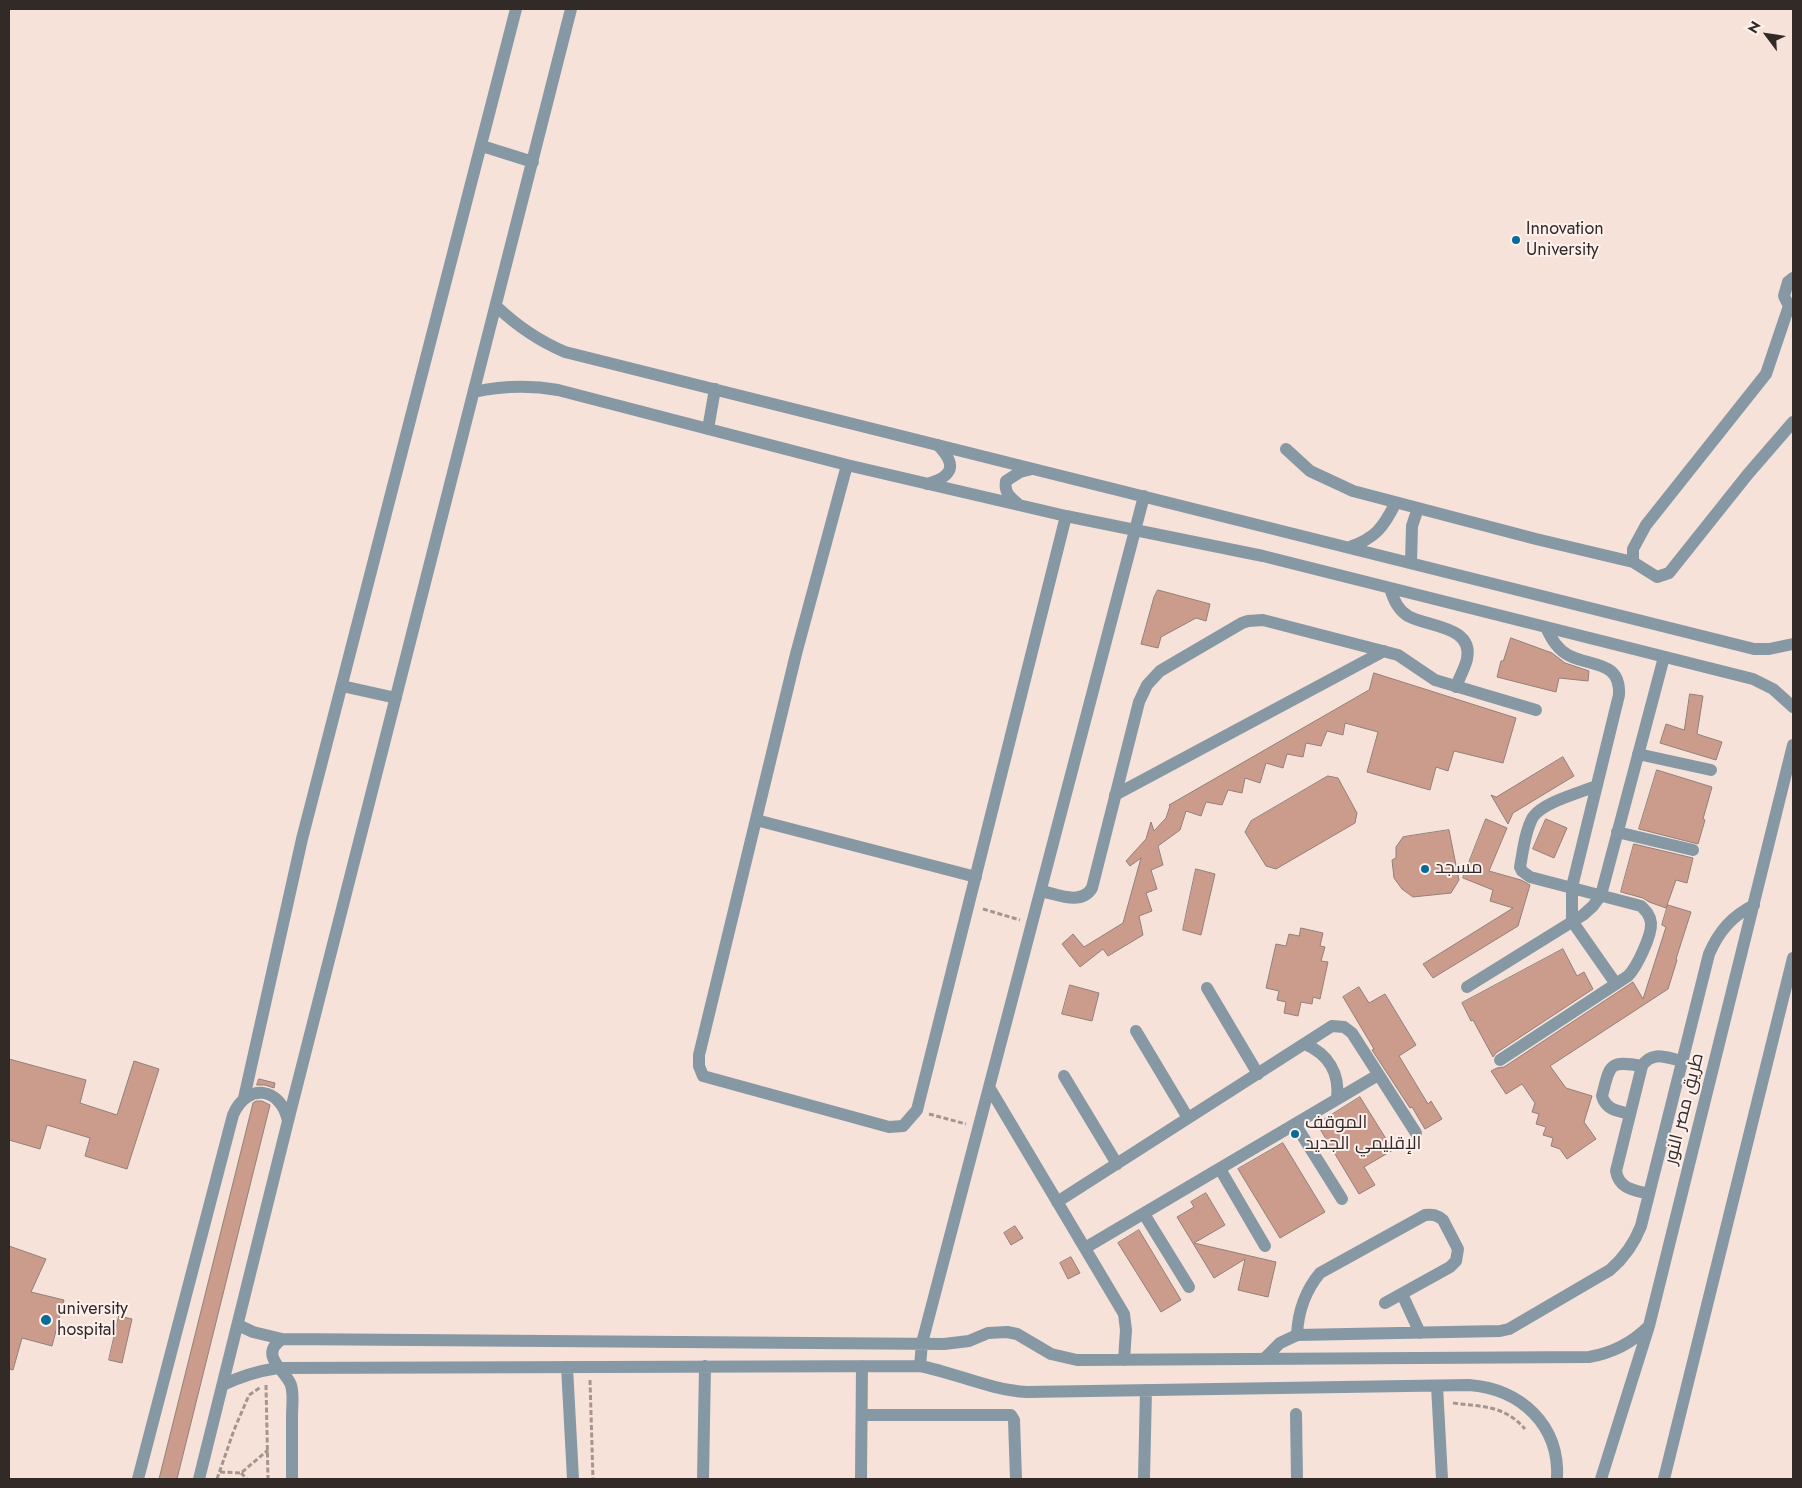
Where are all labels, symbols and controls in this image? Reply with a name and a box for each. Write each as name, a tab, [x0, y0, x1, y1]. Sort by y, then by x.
north arrow	[1742, 10, 1792, 60]
text: N	[1743, 17, 1766, 37]
place label: Innovation University	[1526, 219, 1604, 262]
marker: Innovation University	[1510, 234, 1522, 246]
place label: مسجد	[1435, 858, 1483, 880]
marker: مسجد	[1419, 863, 1431, 875]
street label: طريق مصر النور	[1661, 1051, 1709, 1167]
place label: الموقف الإقليمي الجديد	[1305, 1113, 1421, 1156]
marker: الموقف الإقليمي الجديد	[1289, 1128, 1301, 1140]
place label: university hospital	[57, 1299, 128, 1342]
marker: university hospital	[39, 1313, 53, 1327]

